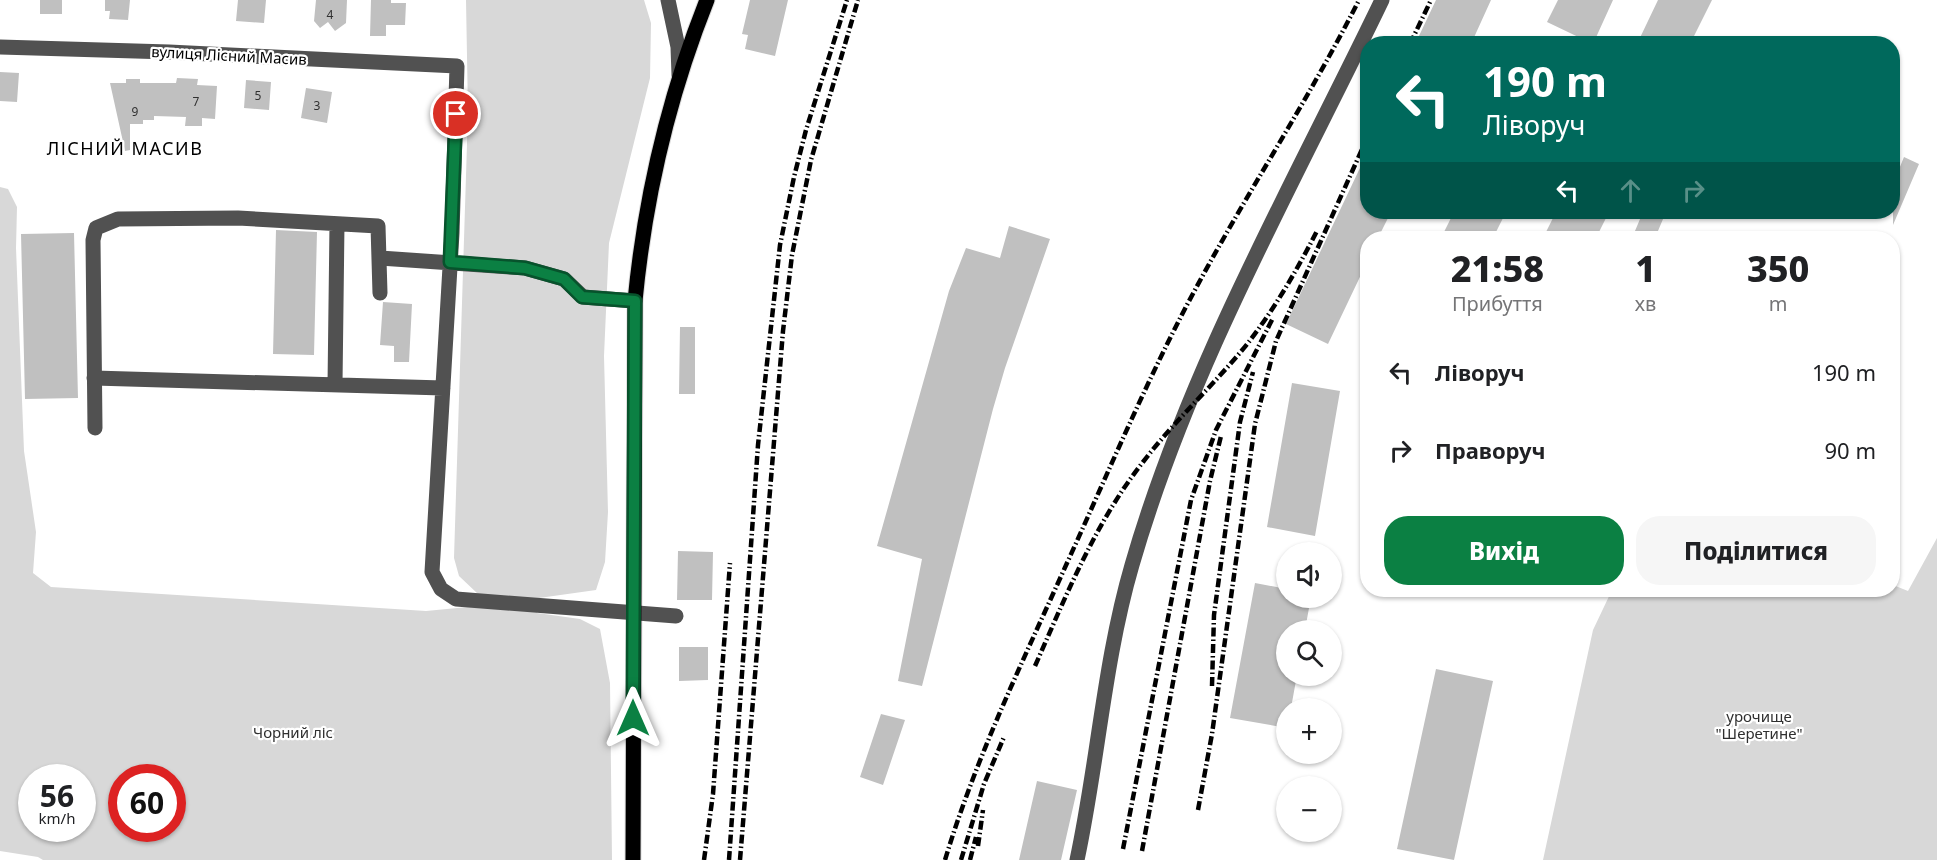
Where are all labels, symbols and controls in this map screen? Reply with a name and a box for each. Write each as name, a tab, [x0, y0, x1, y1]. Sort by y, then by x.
house number: 4	[327, 6, 334, 23]
street label: вулиця Лісний Масив	[151, 41, 307, 69]
text: 190 m	[1483, 52, 1607, 109]
icon: left	[1384, 60, 1462, 138]
house number: 5	[255, 87, 262, 104]
pin	[430, 88, 481, 139]
house number: 7	[193, 93, 200, 110]
house number: 3	[314, 97, 321, 114]
icon: arrive	[439, 97, 472, 130]
house number: 9	[132, 103, 139, 120]
text: Ліворуч	[1483, 106, 1585, 143]
district label: ЛІСНИЙ МАСИВ	[47, 136, 203, 160]
icon: left	[1551, 174, 1584, 207]
icon: ahead	[1614, 174, 1647, 207]
icon: right	[1677, 174, 1710, 207]
text: 21:58	[1451, 244, 1544, 293]
text: 1	[1635, 244, 1656, 293]
text: 350	[1747, 244, 1809, 293]
text: Прибуття	[1452, 290, 1543, 317]
text: хв	[1635, 290, 1656, 317]
text: m	[1769, 290, 1787, 317]
icon: left	[1384, 356, 1417, 389]
text: Ліворуч	[1435, 357, 1525, 387]
text: 190 m	[1812, 357, 1876, 387]
icon: right	[1384, 434, 1417, 467]
text: Праворуч	[1435, 435, 1546, 465]
text: 90 m	[1825, 435, 1876, 465]
button: Вихід	[1384, 516, 1624, 585]
button: Поділитися	[1636, 516, 1876, 585]
map controls	[1276, 542, 1342, 842]
button: sound	[1276, 542, 1342, 608]
button: search	[1276, 620, 1342, 686]
position arrow	[601, 686, 665, 750]
button: +	[1276, 698, 1342, 764]
park label: урочище "Шеретине"	[1715, 706, 1803, 743]
park label: Чорний ліс	[253, 722, 333, 742]
speed limit sign: 60	[108, 764, 186, 842]
text: 56	[40, 775, 74, 816]
button: −	[1276, 776, 1342, 842]
text: km/h	[39, 808, 75, 828]

